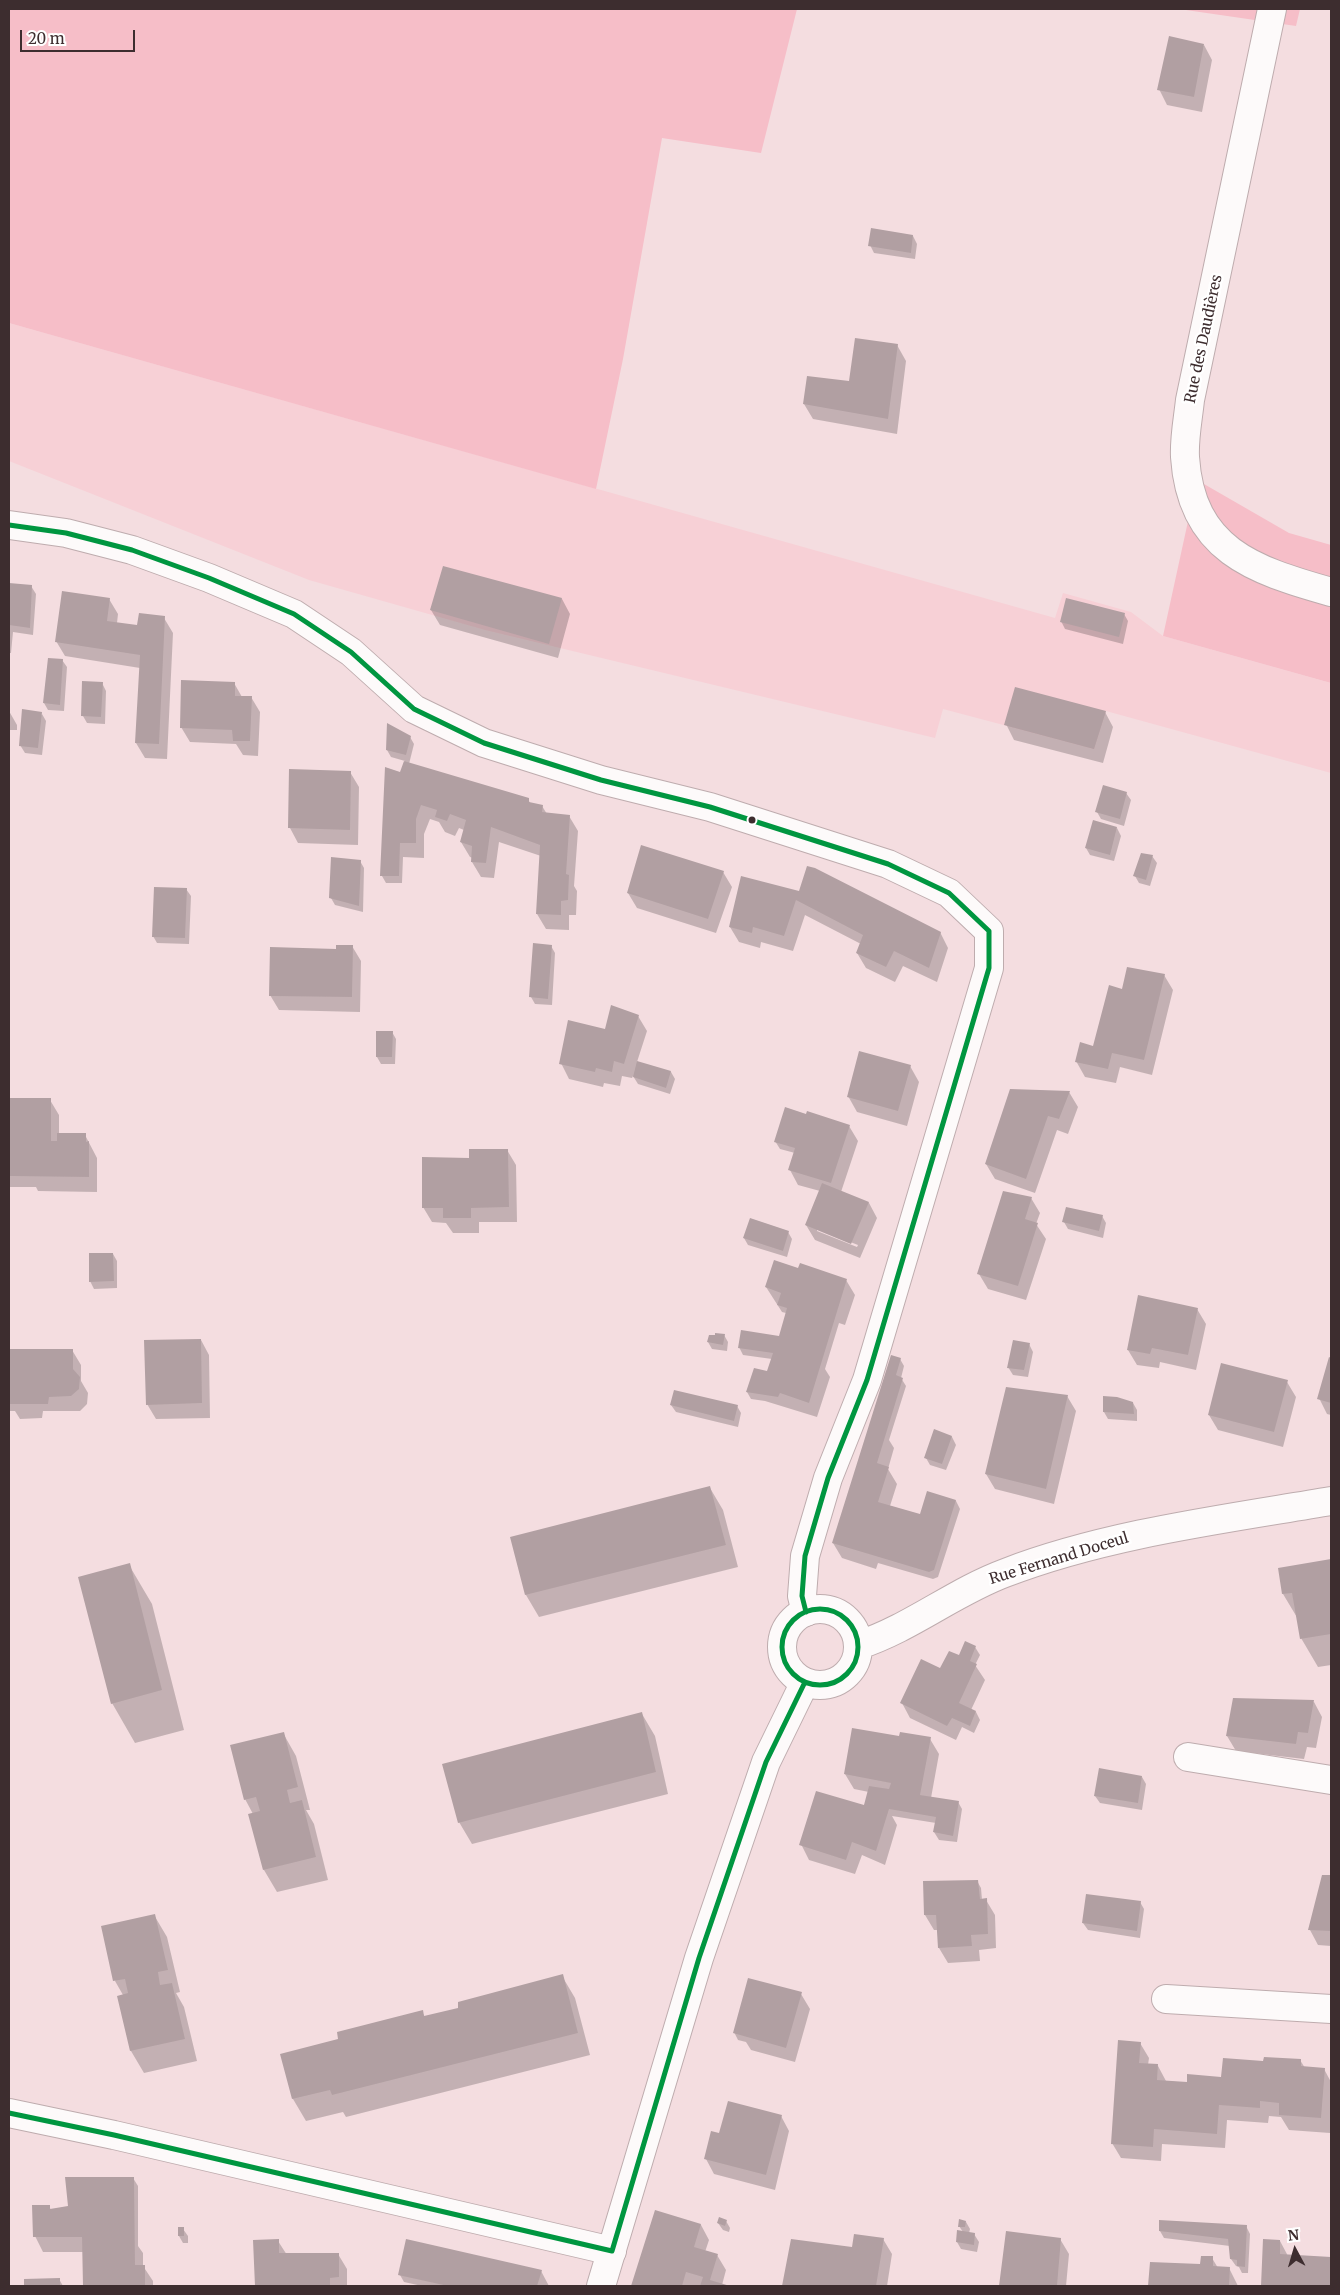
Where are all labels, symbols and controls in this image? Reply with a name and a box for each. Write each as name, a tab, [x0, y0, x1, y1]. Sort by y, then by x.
scale bar	[22, 20, 138, 52]
text: 20 m	[28, 29, 65, 48]
street label: Rue des Daudières	[1182, 273, 1226, 405]
unlabelled marker	[747, 815, 757, 825]
street label: Rue Fernand Doceul	[987, 1529, 1131, 1589]
north arrow	[1270, 2225, 1320, 2275]
text: N	[1287, 2226, 1300, 2245]

